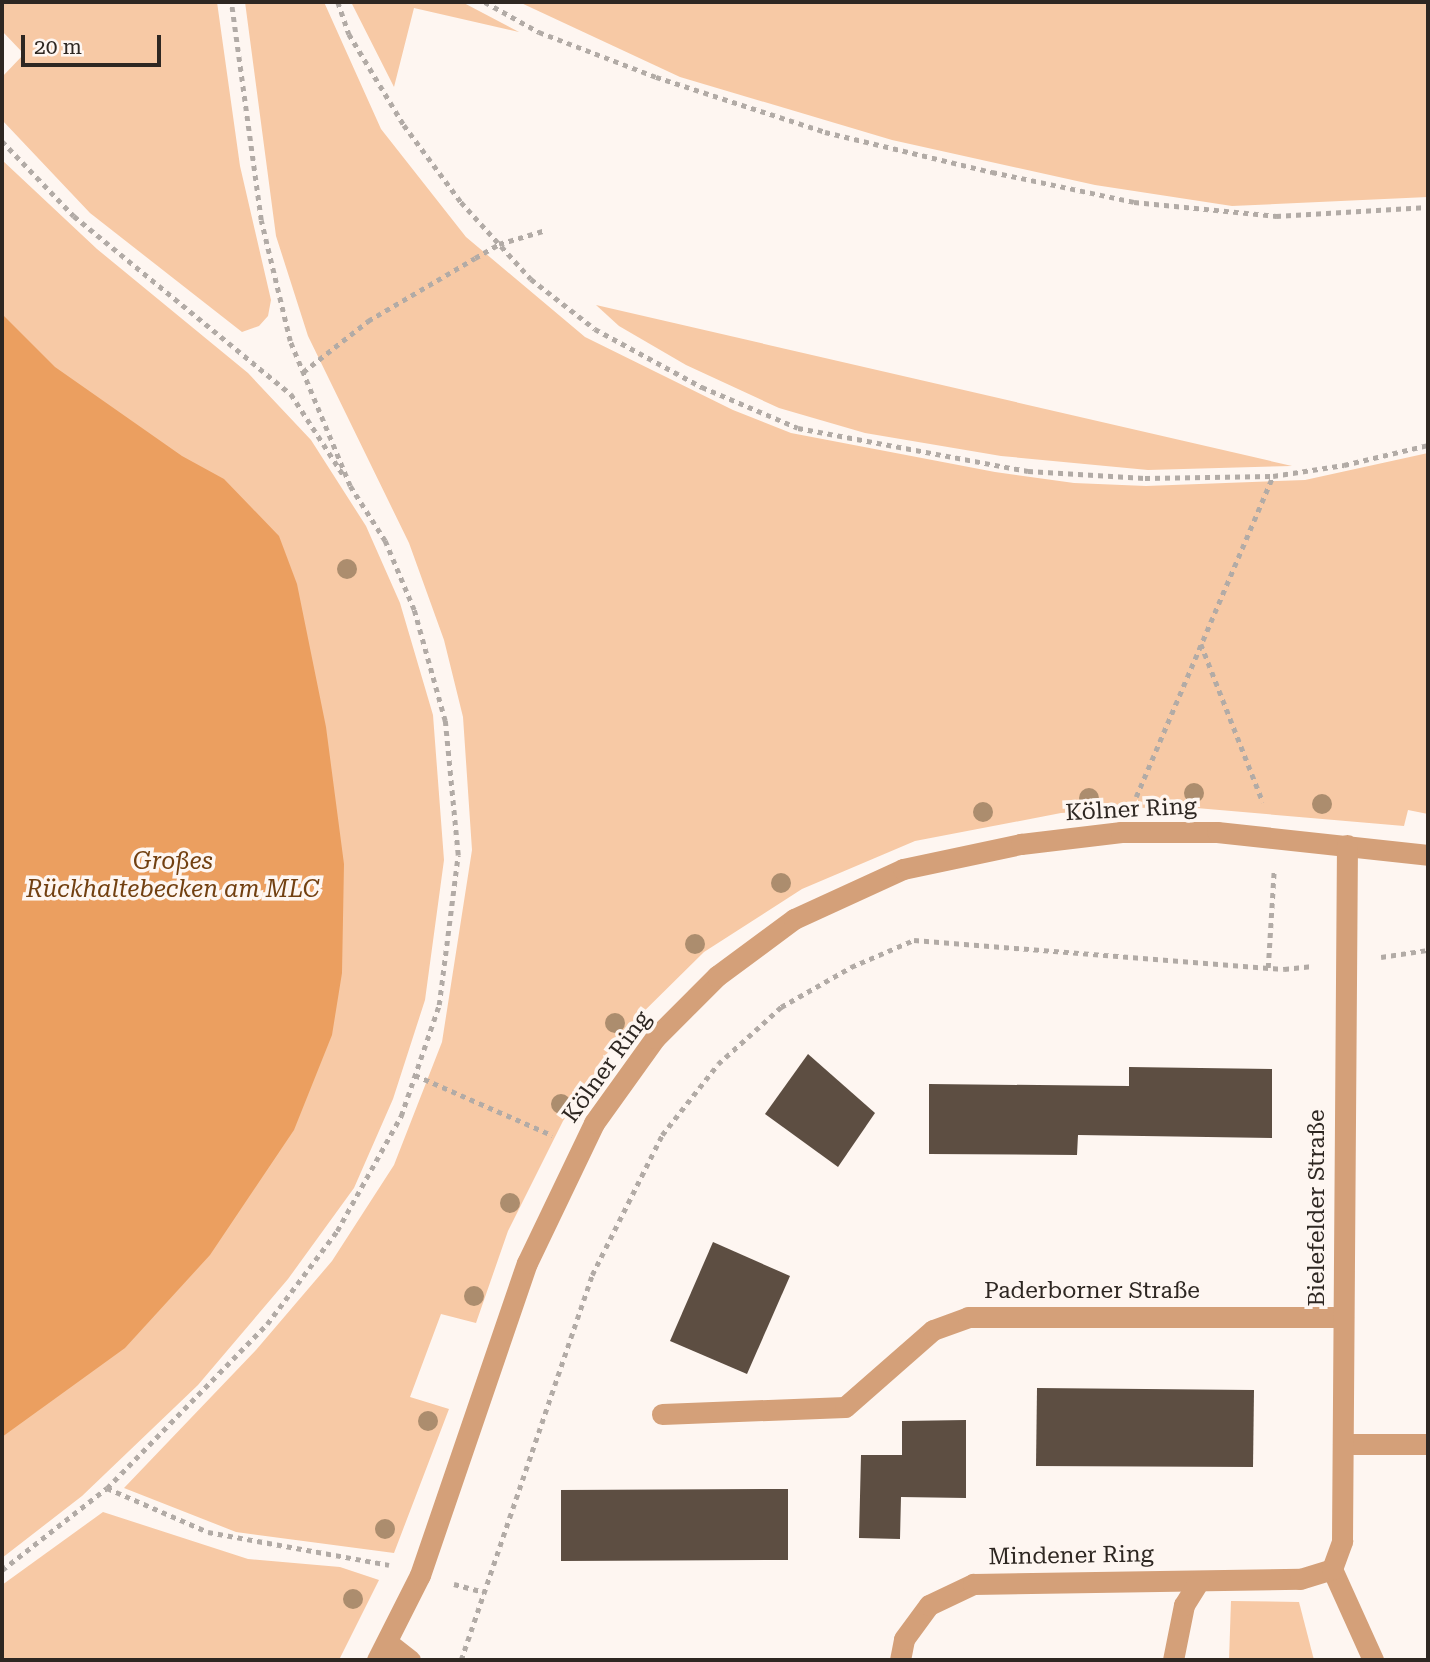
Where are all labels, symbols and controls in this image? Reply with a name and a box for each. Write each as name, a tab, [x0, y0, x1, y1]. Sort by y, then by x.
scale bar	[24, 21, 164, 65]
text: 20 m	[34, 35, 82, 59]
street label: Kölner Ring	[1065, 793, 1197, 827]
water label: Großes Rückhaltebecken am MLC	[26, 848, 320, 904]
street label: Kölner Ring	[557, 1006, 657, 1128]
street label: Bielefelder Straße	[1303, 1109, 1331, 1307]
street label: Paderborner Straße	[984, 1277, 1200, 1305]
street label: Mindener Ring	[988, 1541, 1154, 1571]

